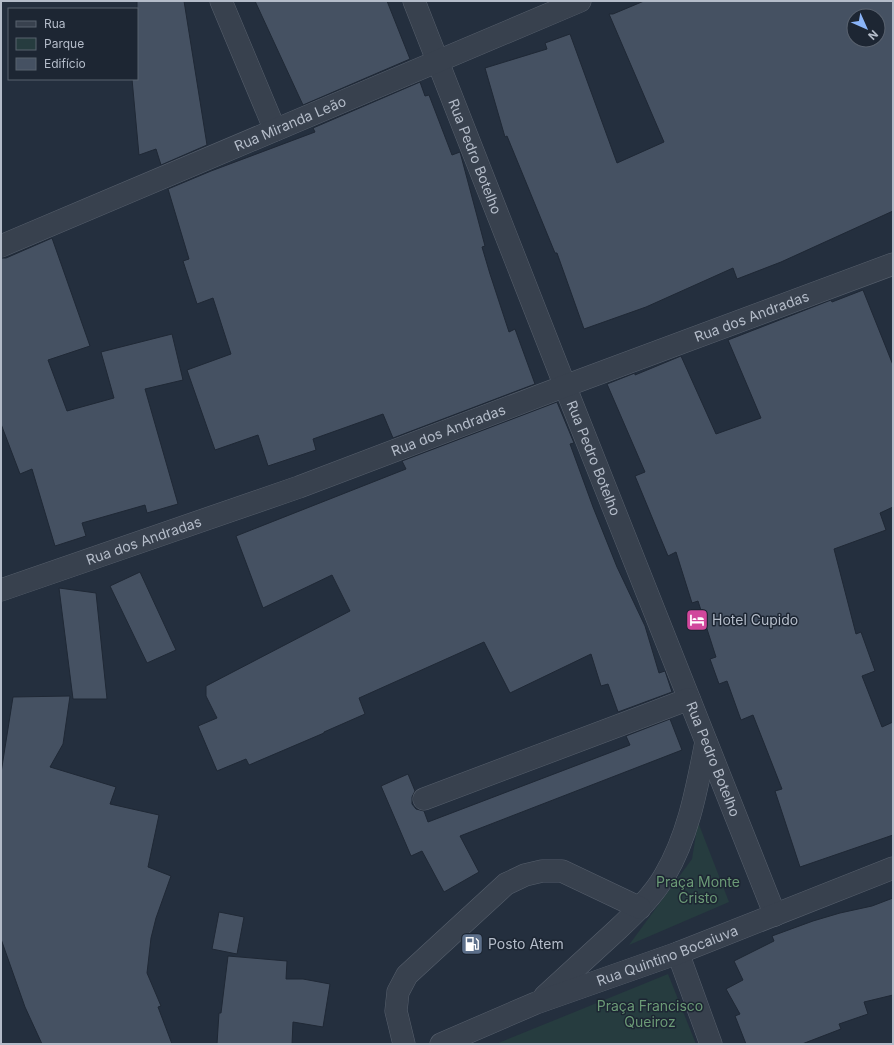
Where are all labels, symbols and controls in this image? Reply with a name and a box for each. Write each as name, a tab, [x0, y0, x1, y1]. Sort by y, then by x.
legend	[8, 8, 138, 80]
north arrow	[846, 8, 886, 48]
text: Rua	[44, 16, 66, 31]
text: N	[865, 27, 881, 43]
text: Parque	[44, 36, 84, 51]
text: Edifício	[44, 56, 86, 71]
street label: Rua Miranda Leão	[232, 92, 348, 154]
street label: Rua Pedro Botelho	[445, 96, 506, 216]
street label: Rua dos Andradas	[692, 287, 811, 345]
street label: Rua Pedro Botelho	[564, 398, 625, 518]
street label: Rua dos Andradas	[389, 400, 508, 459]
street label: Rua dos Andradas	[84, 512, 203, 568]
hotel icon: Hotel Cupido	[684, 607, 710, 633]
place label: Hotel Cupido	[712, 611, 798, 628]
street label: Rua Pedro Botelho	[683, 699, 744, 819]
park label: Praça Monte Cristo	[656, 873, 740, 906]
street label: Rua Quintino Bocaiuva	[594, 921, 740, 989]
fuel station icon: Posto Atem	[459, 931, 485, 957]
place label: Posto Atem	[488, 935, 564, 952]
park label: Praça Francisco Queiroz	[597, 997, 703, 1030]

